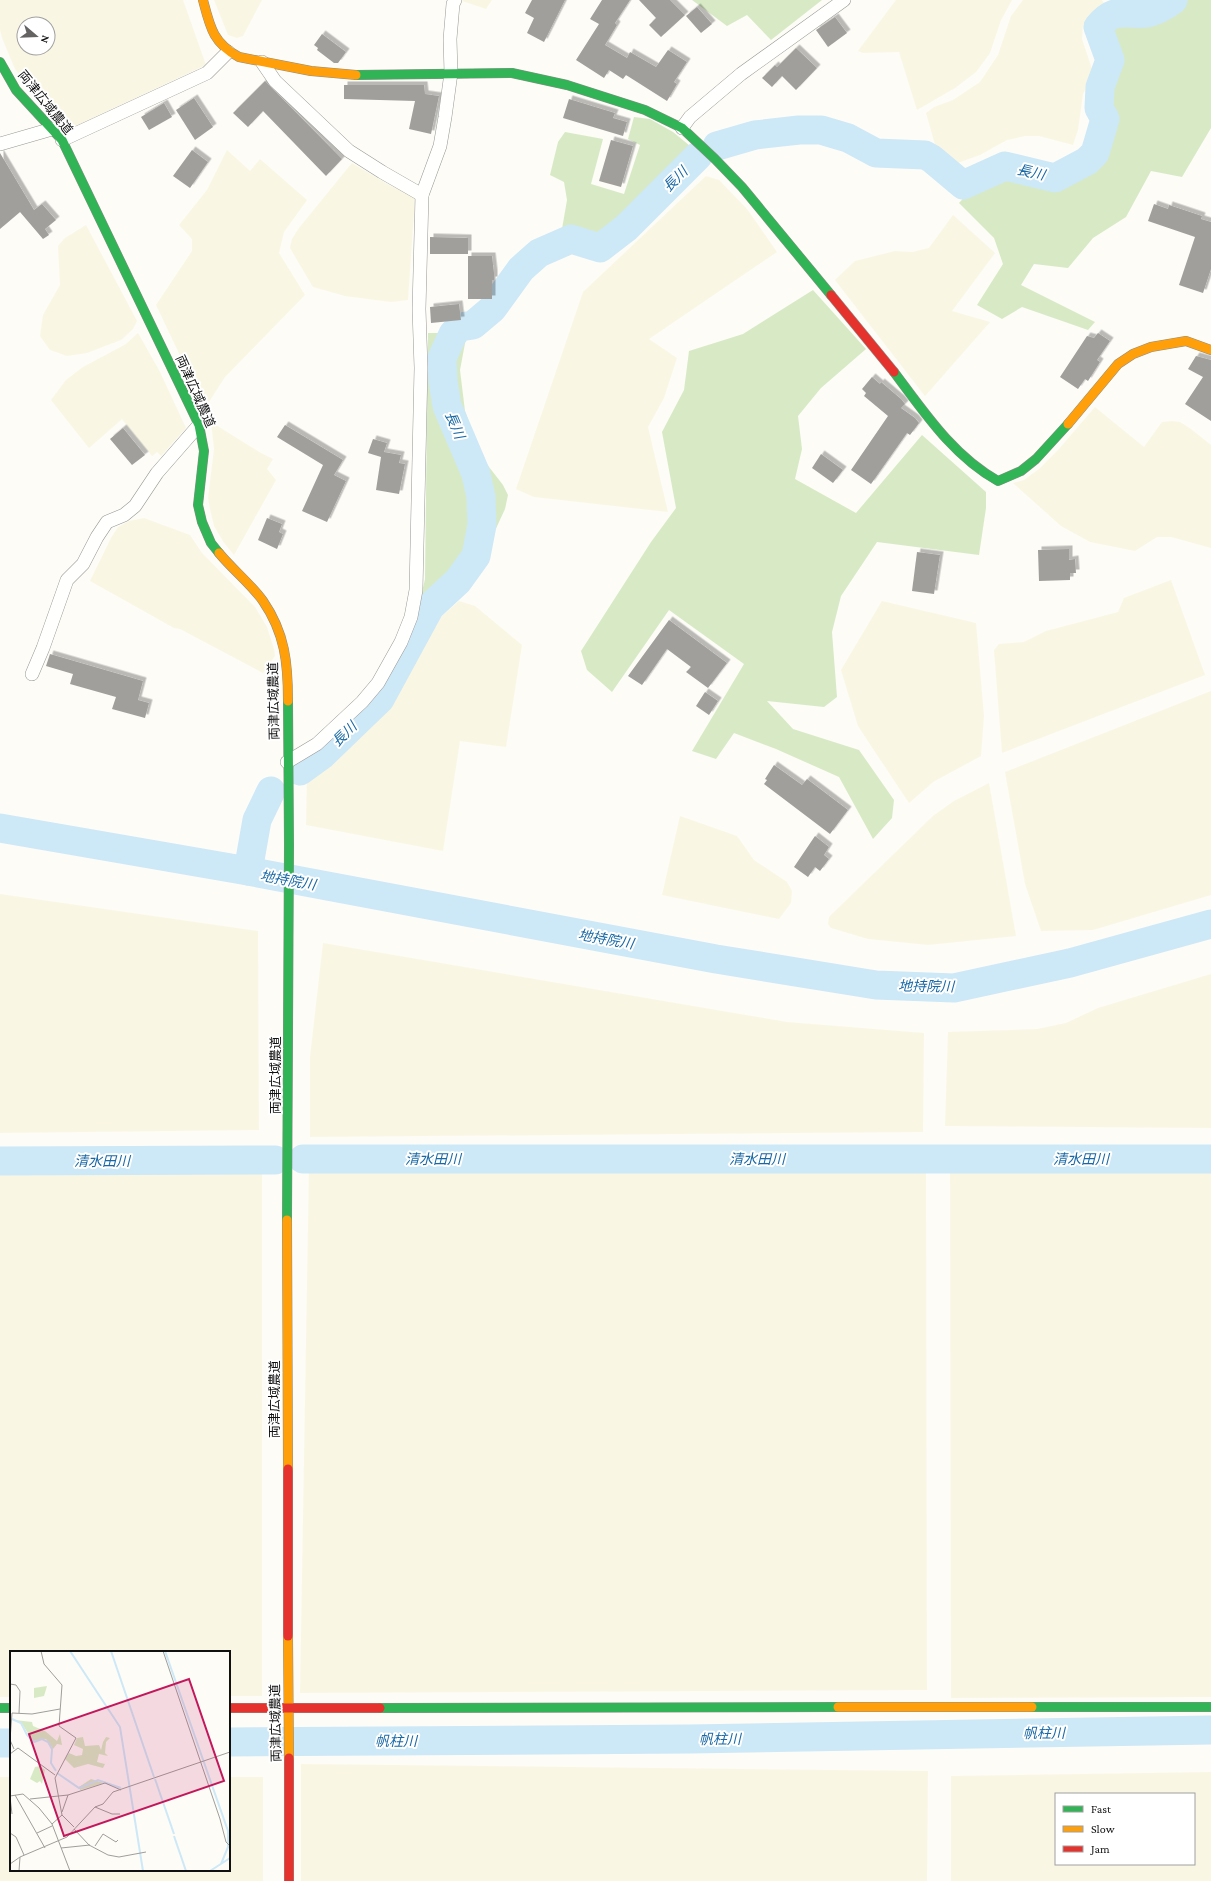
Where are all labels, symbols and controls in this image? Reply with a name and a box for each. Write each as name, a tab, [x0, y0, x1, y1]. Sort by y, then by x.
north arrow	[16, 16, 56, 56]
text: N	[38, 34, 52, 45]
street label: 両津広域農道	[15, 67, 76, 137]
water label: 長川	[1016, 161, 1048, 183]
water label: 長川	[659, 162, 692, 195]
street label: 両津広域農道	[173, 353, 218, 430]
water label: 長川	[442, 409, 469, 443]
street label: 両津広域農道	[265, 662, 282, 740]
water label: 長川	[328, 717, 361, 749]
water label: 地持院川	[259, 867, 319, 893]
water label: 地持院川	[577, 926, 637, 952]
water label: 地持院川	[898, 978, 956, 995]
street label: 両津広域農道	[268, 1036, 283, 1114]
water label: 清水田川	[405, 1151, 463, 1167]
water label: 清水田川	[729, 1151, 787, 1167]
water label: 清水田川	[1053, 1151, 1111, 1167]
water label: 清水田川	[74, 1153, 132, 1169]
street label: 両津広域農道	[267, 1360, 282, 1438]
inset map	[10, 1651, 230, 1871]
street label: 両津広域農道	[267, 1684, 284, 1762]
water label: 帆柱川	[1023, 1725, 1067, 1741]
water label: 帆柱川	[699, 1731, 743, 1747]
water label: 帆柱川	[375, 1733, 419, 1749]
legend	[1055, 1793, 1195, 1865]
text: Fast	[1091, 1802, 1112, 1816]
text: Slow	[1091, 1822, 1115, 1836]
text: Jam	[1090, 1842, 1110, 1856]

